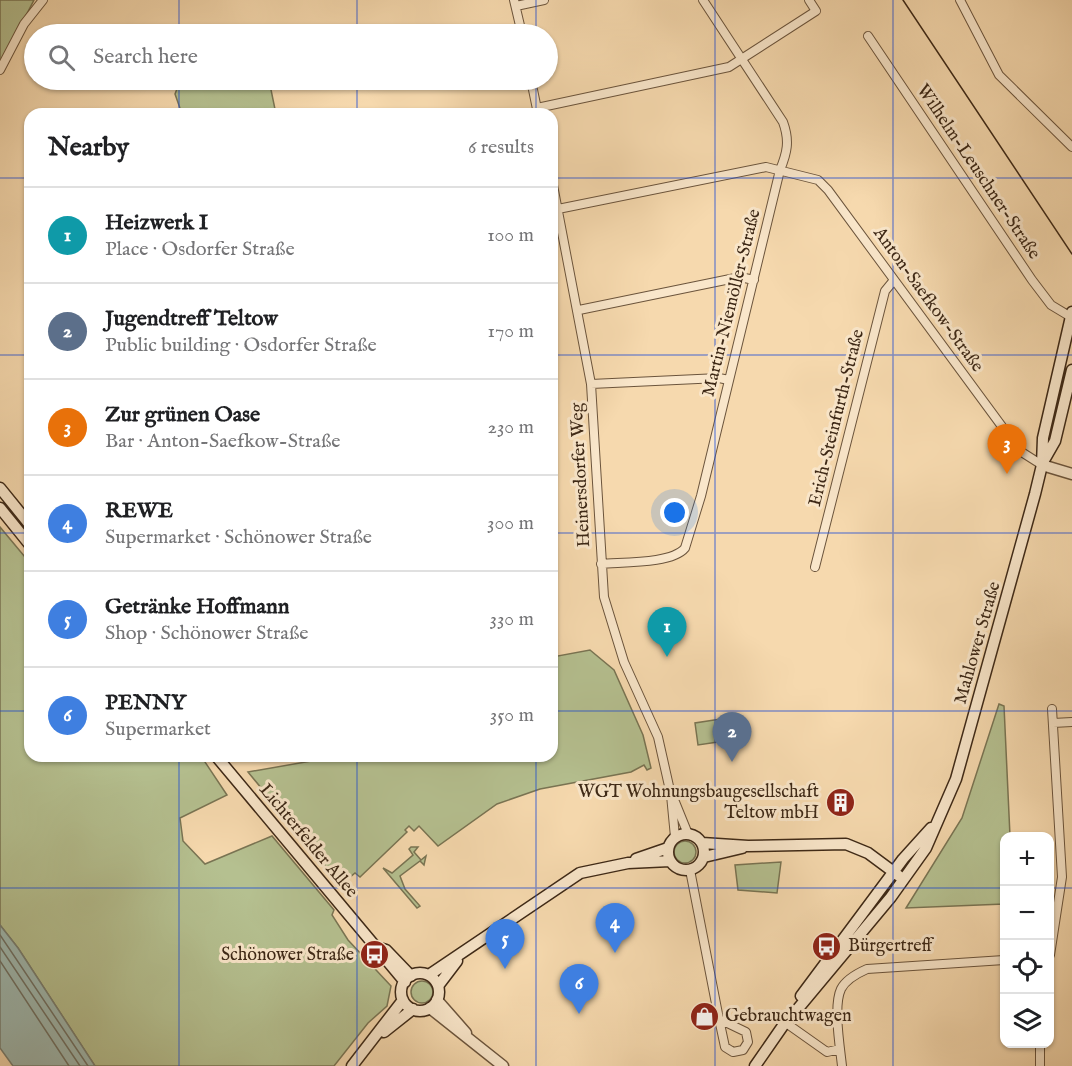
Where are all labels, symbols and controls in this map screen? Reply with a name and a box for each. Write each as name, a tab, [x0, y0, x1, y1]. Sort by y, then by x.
search box	[24, 24, 558, 90]
icon: search	[45, 41, 78, 74]
text: Search here	[93, 43, 198, 71]
street label: Wilhelm-Leuschner-Straße	[911, 80, 1045, 264]
text: Nearby	[48, 131, 129, 164]
text: 6 results	[468, 135, 534, 160]
street label: Martin-Niemöller-Straße	[698, 207, 766, 399]
text: Heizwerk I	[105, 209, 208, 237]
street label: Anton-Saefkow-Straße	[867, 222, 988, 377]
text: 1	[64, 223, 71, 248]
text: 100 m	[487, 223, 534, 248]
text: Place · Osdorfer Straße	[105, 237, 295, 262]
text: Jugendtreff Teltow	[105, 305, 278, 333]
text: 2	[63, 319, 72, 344]
text: 170 m	[488, 319, 534, 344]
street label: Erich-Steinfurth-Straße	[804, 327, 870, 509]
text: Public building · Osdorfer Straße	[105, 333, 377, 358]
text: Zur grünen Oase	[105, 401, 260, 429]
street label: Heinersdorfer Weg	[566, 402, 596, 548]
text: 3	[64, 415, 71, 440]
text: 230 m	[488, 415, 534, 440]
pin: 3	[988, 424, 1026, 474]
text: Bar · Anton-Saefkow-Straße	[105, 429, 340, 454]
text: REWE	[105, 497, 173, 525]
your location	[660, 498, 689, 527]
text: 4	[63, 511, 72, 536]
text: 300 m	[487, 511, 534, 536]
text: Supermarket · Schönower Straße	[105, 525, 372, 550]
street label: Mahlower Straße	[950, 579, 1006, 707]
text: Getränke Hoffmann	[105, 593, 289, 621]
text: 5	[64, 607, 71, 632]
text: 330 m	[489, 607, 534, 632]
pin: 1	[648, 608, 686, 657]
text: Shop · Schönower Straße	[105, 621, 308, 646]
text: PENNY	[105, 689, 186, 717]
text: 6	[63, 703, 72, 728]
text: 350 m	[490, 703, 534, 728]
pin: 2	[712, 712, 752, 762]
text: Supermarket	[105, 717, 211, 742]
street label: Lichterfelder Allee	[253, 779, 363, 903]
place label: WGT Wohnungsbaugesellschaft Teltow mbH	[578, 781, 819, 825]
building icon: WGT Wohnungsbaugesellschaft Teltow mbH	[824, 786, 856, 818]
map controls	[1000, 832, 1054, 1048]
button: +	[1000, 832, 1054, 886]
button: −	[1000, 886, 1054, 940]
pin: 4	[596, 904, 634, 953]
pin: 5	[486, 920, 524, 969]
bus stop icon: Bürgertreff	[811, 930, 843, 962]
place label: Bürgertreff	[848, 935, 935, 958]
bus stop icon: Schönower Straße	[359, 939, 391, 971]
button: locate	[1000, 940, 1054, 994]
place label: Schönower Straße	[221, 944, 354, 967]
pin: 6	[560, 964, 598, 1014]
button: layers	[1000, 994, 1054, 1048]
shop icon: Gebrauchtwagen	[688, 1000, 720, 1032]
place label: Gebrauchtwagen	[725, 1005, 852, 1028]

